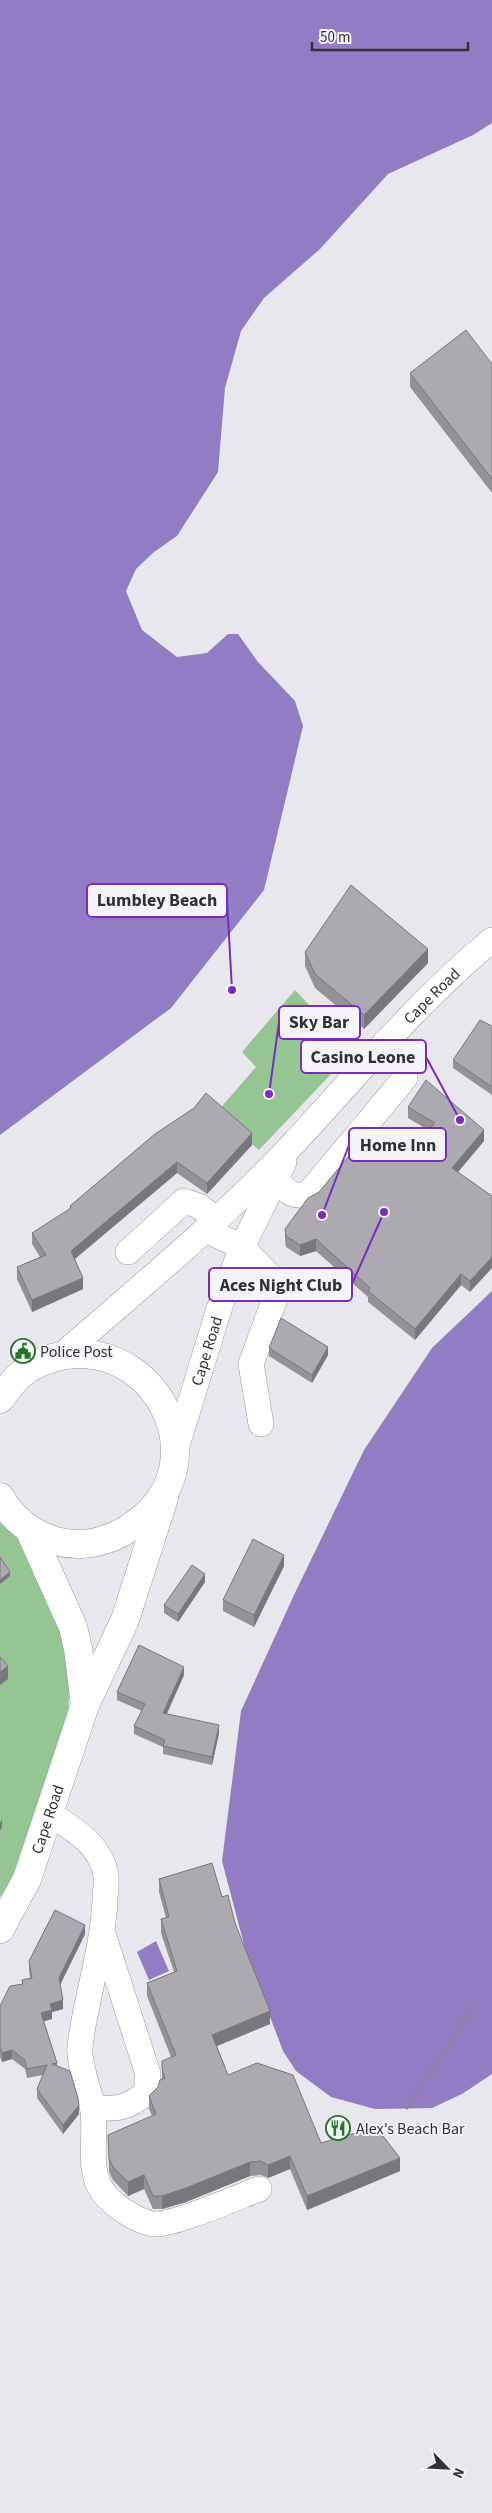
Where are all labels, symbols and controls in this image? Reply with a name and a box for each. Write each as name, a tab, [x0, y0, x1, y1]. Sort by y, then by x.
scale bar	[312, 20, 468, 52]
text: 50 m	[320, 27, 350, 48]
callout: Lumbley Beach	[87, 884, 227, 917]
text: Lumbley Beach	[97, 888, 217, 913]
street label: Cape Road	[399, 963, 465, 1029]
callout: Sky Bar	[279, 1006, 360, 1039]
text: Sky Bar	[289, 1010, 350, 1035]
callout: Casino Leone	[301, 1040, 426, 1073]
text: Casino Leone	[311, 1045, 415, 1070]
callout: Home Inn	[349, 1128, 446, 1161]
text: Home Inn	[360, 1133, 436, 1158]
callout: Aces Night Club	[209, 1268, 352, 1301]
text: Aces Night Club	[219, 1273, 342, 1298]
street label: Cape Road	[186, 1314, 228, 1388]
public building icon: Police Post	[10, 1338, 36, 1364]
place label: Police Post	[40, 1341, 113, 1363]
street label: Cape Road	[26, 1782, 70, 1857]
restaurant icon: Alex’s Beach Bar	[325, 2115, 351, 2141]
place label: Alex’s Beach Bar	[356, 2118, 465, 2140]
north arrow	[422, 2443, 472, 2493]
text: N	[447, 2465, 469, 2481]

